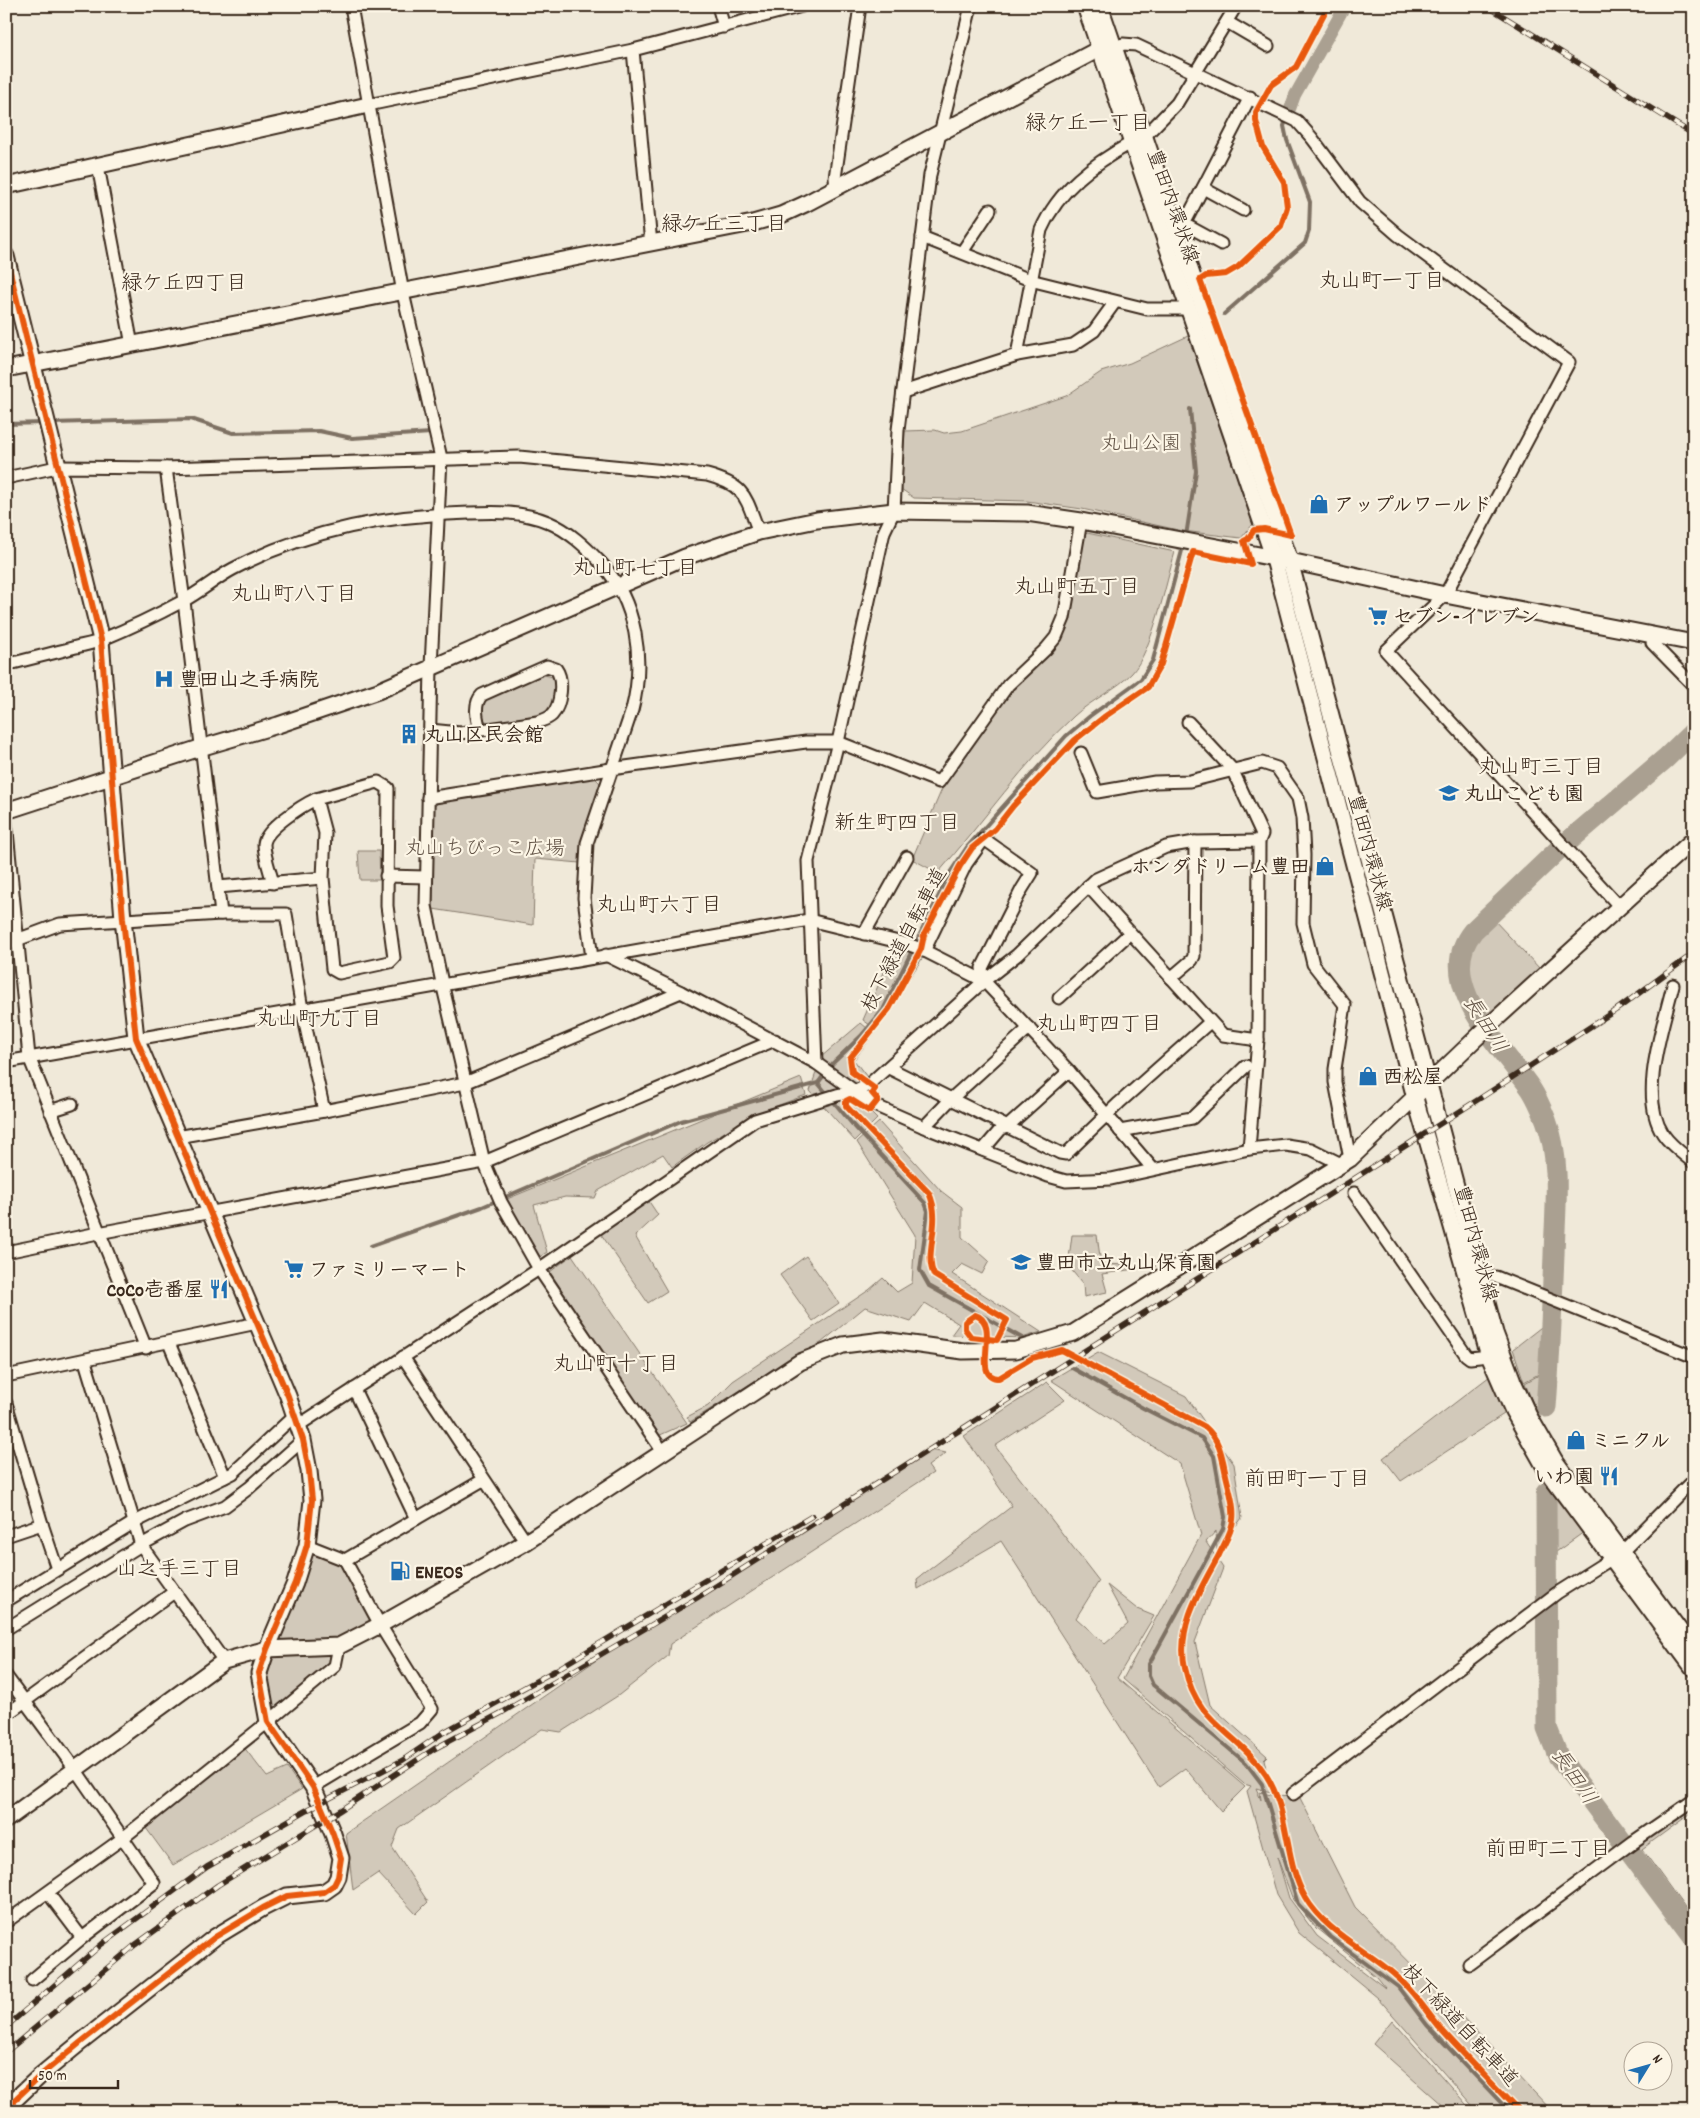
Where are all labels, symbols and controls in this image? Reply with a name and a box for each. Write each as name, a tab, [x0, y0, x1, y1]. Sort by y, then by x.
district label: 緑ケ丘一丁目	[1025, 110, 1151, 140]
street label: 豊田内環状線	[1138, 146, 1204, 268]
district label: 緑ケ丘三丁目	[661, 211, 787, 241]
district label: 丸山町一丁目	[1319, 268, 1445, 298]
district label: 緑ケ丘四丁目	[121, 270, 247, 300]
park label: 丸山公園	[1101, 431, 1181, 459]
shop icon: アップルワールド	[1308, 493, 1330, 515]
place label: アップルワールド	[1334, 493, 1492, 521]
district label: 丸山町七丁目	[572, 555, 698, 585]
district label: 丸山町五丁目	[1014, 574, 1140, 604]
district label: 丸山町八丁目	[231, 581, 357, 611]
supermarket icon: セブン-イレブン	[1367, 605, 1389, 627]
place label: セブン-イレブン	[1393, 605, 1540, 633]
hospital icon: 豊田山之手病院	[153, 668, 175, 690]
place label: 豊田山之手病院	[179, 668, 319, 696]
building icon: 丸山区民会館	[398, 723, 420, 745]
place label: 丸山区民会館	[424, 723, 544, 751]
district label: 丸山町三丁目	[1478, 754, 1604, 784]
school or university icon: 丸山こども園	[1438, 782, 1460, 804]
place label: 丸山こども園	[1464, 782, 1584, 810]
street label: 豊田内環状線	[1339, 791, 1397, 914]
district label: 新生町四丁目	[834, 810, 960, 840]
park label: 丸山ちびっこ広場	[405, 836, 565, 864]
place label: ホンダドリーム豊田	[1131, 855, 1310, 883]
shop icon: ホンダドリーム豊田	[1314, 855, 1336, 877]
street label: 枝下緑道自転車道	[856, 863, 956, 1018]
district label: 丸山町六丁目	[596, 892, 722, 922]
water label: 長田川	[1454, 991, 1513, 1060]
district label: 丸山町九丁目	[256, 1006, 382, 1036]
district label: 丸山町四丁目	[1036, 1011, 1162, 1041]
shop icon: 西松屋	[1357, 1065, 1379, 1087]
place label: 西松屋	[1383, 1065, 1443, 1093]
street label: 豊田内環状線	[1445, 1182, 1503, 1305]
school or university icon: 豊田市立丸山保育園	[1010, 1251, 1032, 1273]
place label: 豊田市立丸山保育園	[1036, 1251, 1216, 1279]
supermarket icon: ファミリーマート	[283, 1258, 305, 1280]
place label: ファミリーマート	[309, 1258, 470, 1286]
place label: CoCo壱番屋	[106, 1278, 204, 1306]
restaurant icon: CoCo壱番屋	[208, 1278, 230, 1300]
district label: 丸山町十丁目	[553, 1351, 679, 1381]
shop icon: ミニクル	[1565, 1429, 1587, 1451]
place label: ミニクル	[1591, 1429, 1671, 1457]
place label: いわ園	[1534, 1465, 1594, 1493]
restaurant icon: いわ園	[1598, 1465, 1620, 1487]
district label: 前田町一丁目	[1244, 1466, 1370, 1496]
district label: 山之手三丁目	[116, 1556, 242, 1586]
fuel station icon: ENEOS	[389, 1560, 411, 1582]
place label: ENEOS	[415, 1560, 464, 1588]
water label: 長田川	[1542, 1743, 1603, 1812]
district label: 前田町二丁目	[1485, 1836, 1611, 1866]
street label: 枝下緑道自転車道	[1394, 1958, 1524, 2094]
north arrow	[1622, 2040, 1672, 2090]
text: N	[1647, 2051, 1667, 2068]
scale bar	[30, 2058, 118, 2090]
text: 50 m	[38, 2066, 67, 2088]

